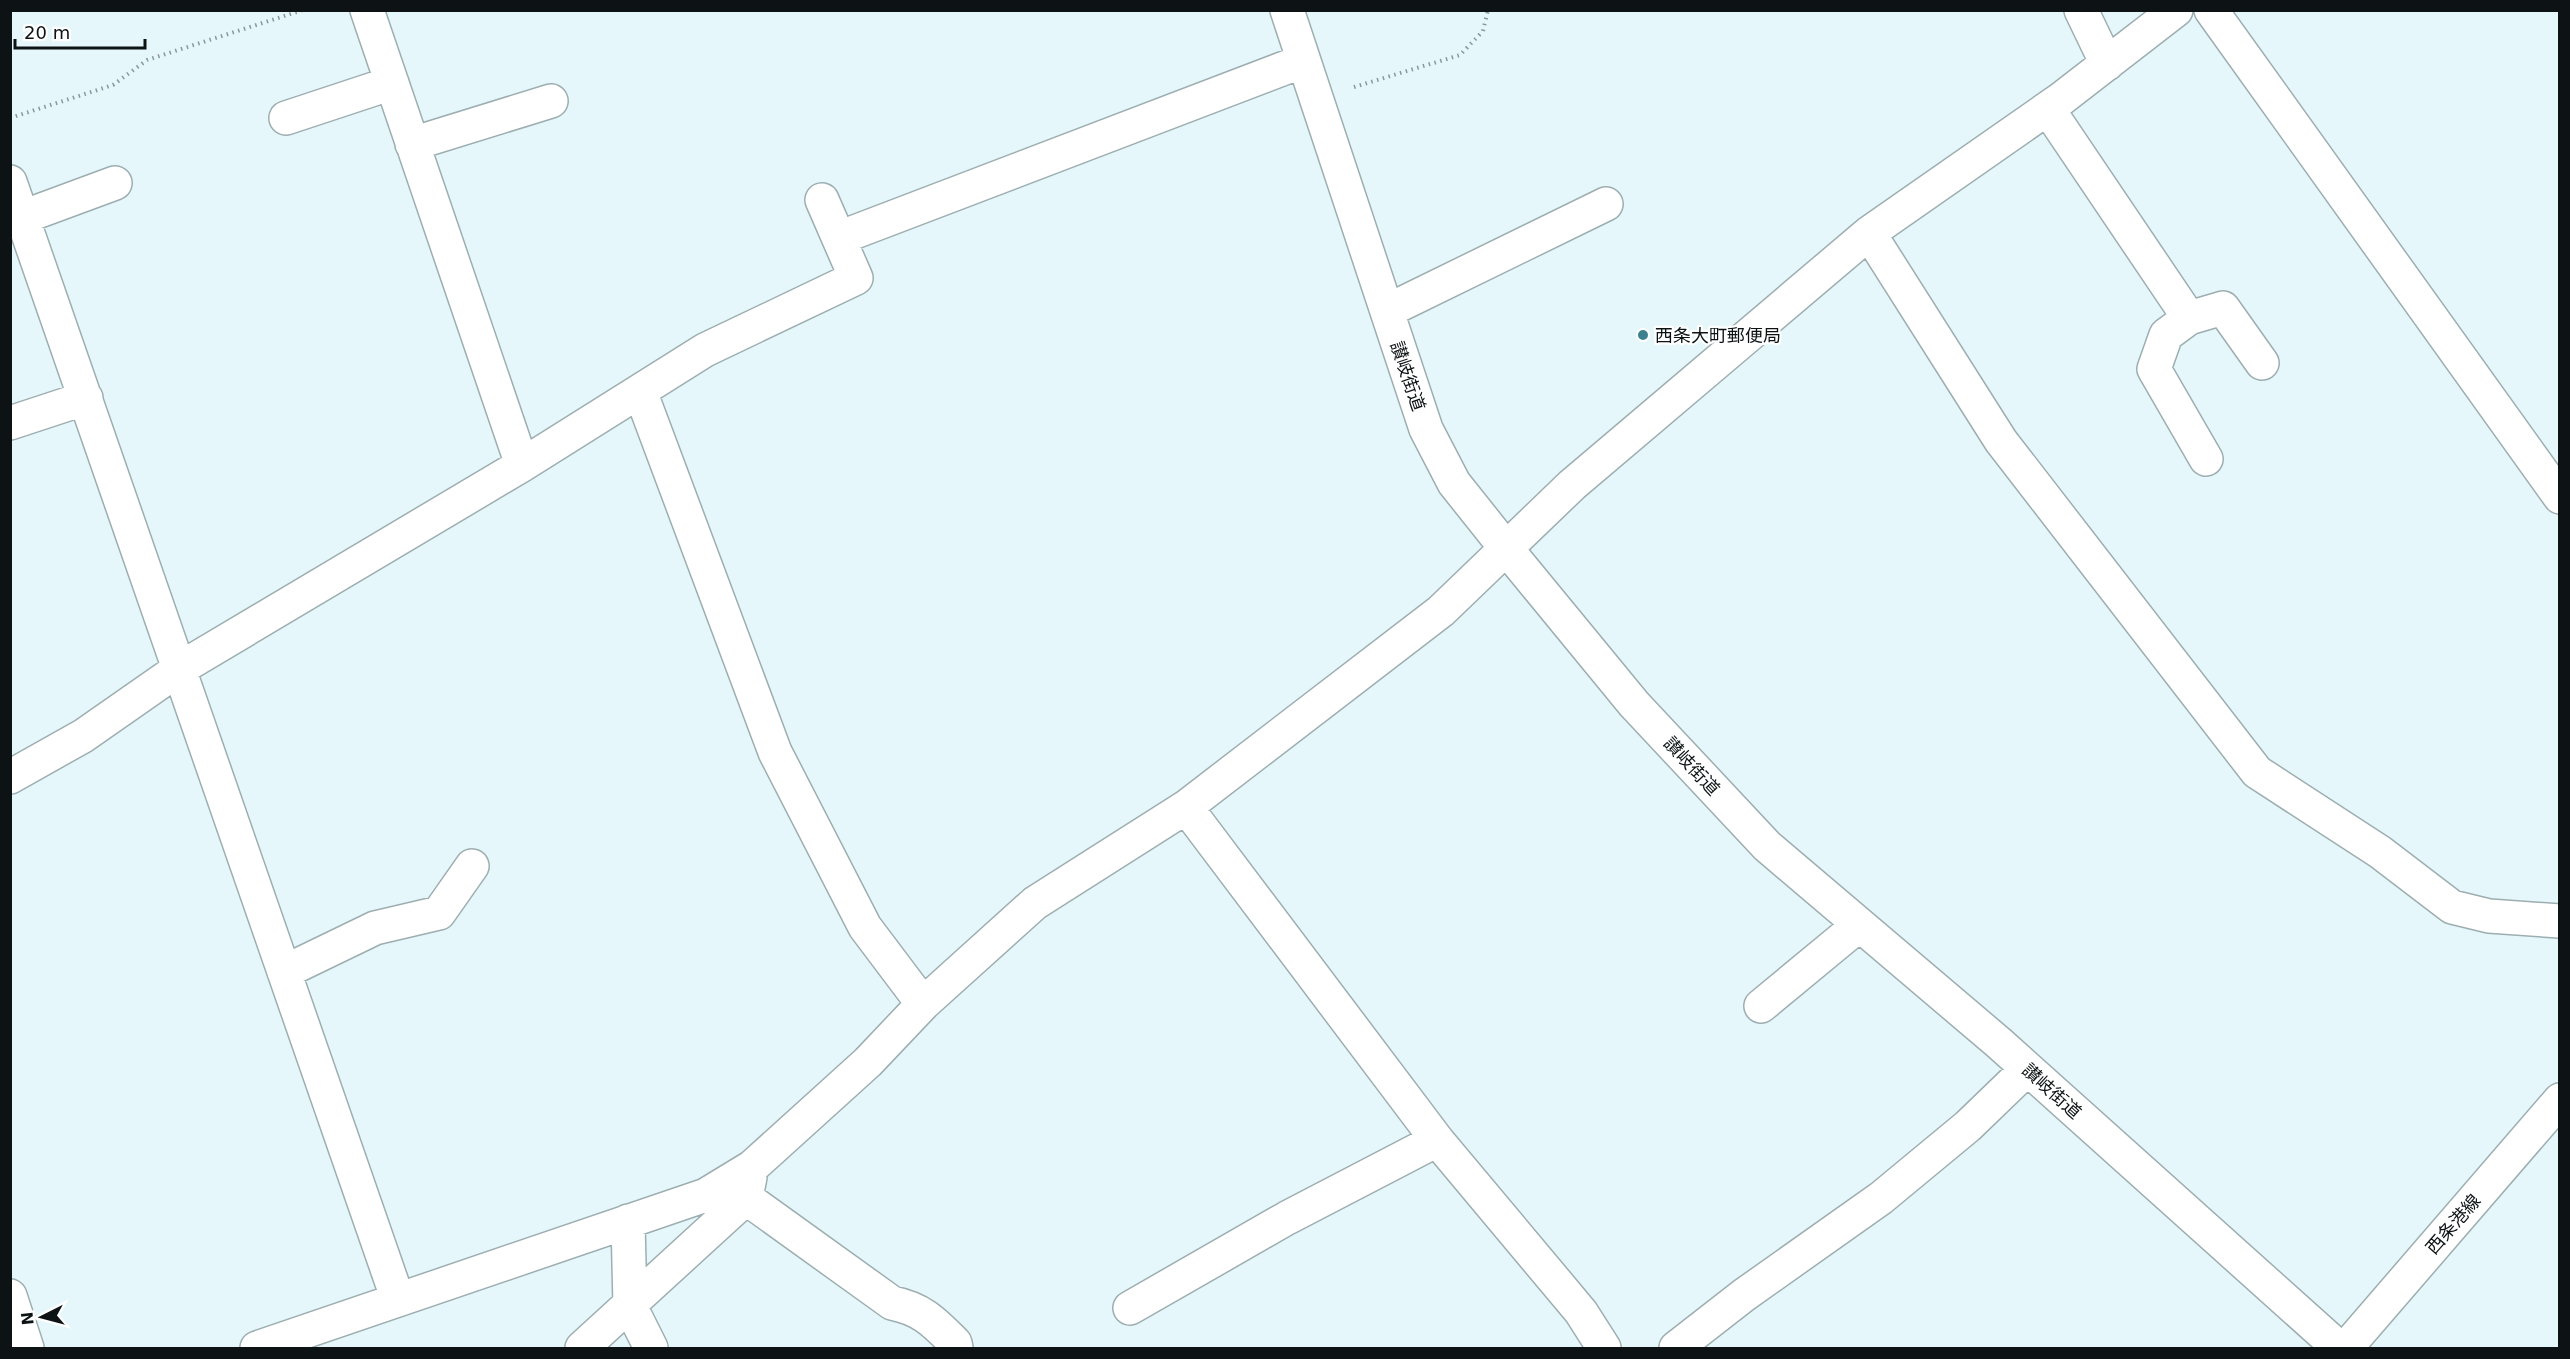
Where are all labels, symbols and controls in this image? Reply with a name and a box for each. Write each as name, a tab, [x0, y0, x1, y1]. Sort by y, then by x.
scale bar	[15, 12, 146, 50]
text: 20 m	[24, 22, 70, 43]
place label: 西条大町郵便局	[1655, 325, 1781, 346]
marker: 西条大町郵便局	[1636, 328, 1650, 342]
street label: 讃岐街道	[1386, 339, 1430, 413]
street label: 讃岐街道	[1660, 733, 1724, 799]
street label: 讃岐街道	[2018, 1059, 2086, 1123]
street label: 西条港線	[2421, 1190, 2485, 1258]
north arrow	[12, 1287, 72, 1347]
text: N	[17, 1311, 38, 1326]

